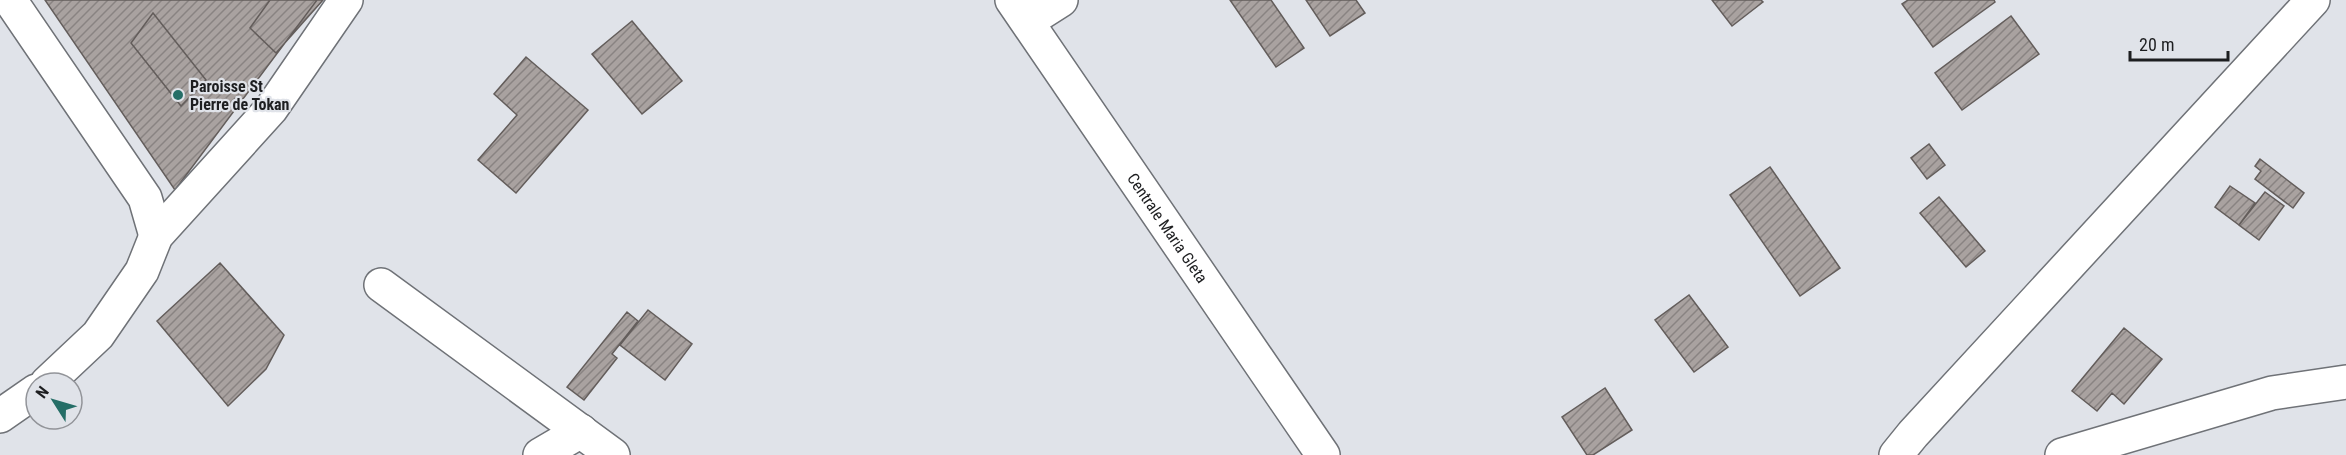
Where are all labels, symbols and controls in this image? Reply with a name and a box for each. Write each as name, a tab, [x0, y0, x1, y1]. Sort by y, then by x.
scale bar	[2130, 24, 2228, 62]
text: 20 m	[2139, 34, 2174, 55]
place label: Paroisse St Pierre de Tokan	[190, 77, 290, 114]
marker: Paroisse St Pierre de Tokan	[171, 88, 185, 102]
street label: Centrale Maria Gleta	[1124, 169, 1212, 286]
north arrow	[24, 371, 84, 431]
text: N	[32, 383, 53, 402]

